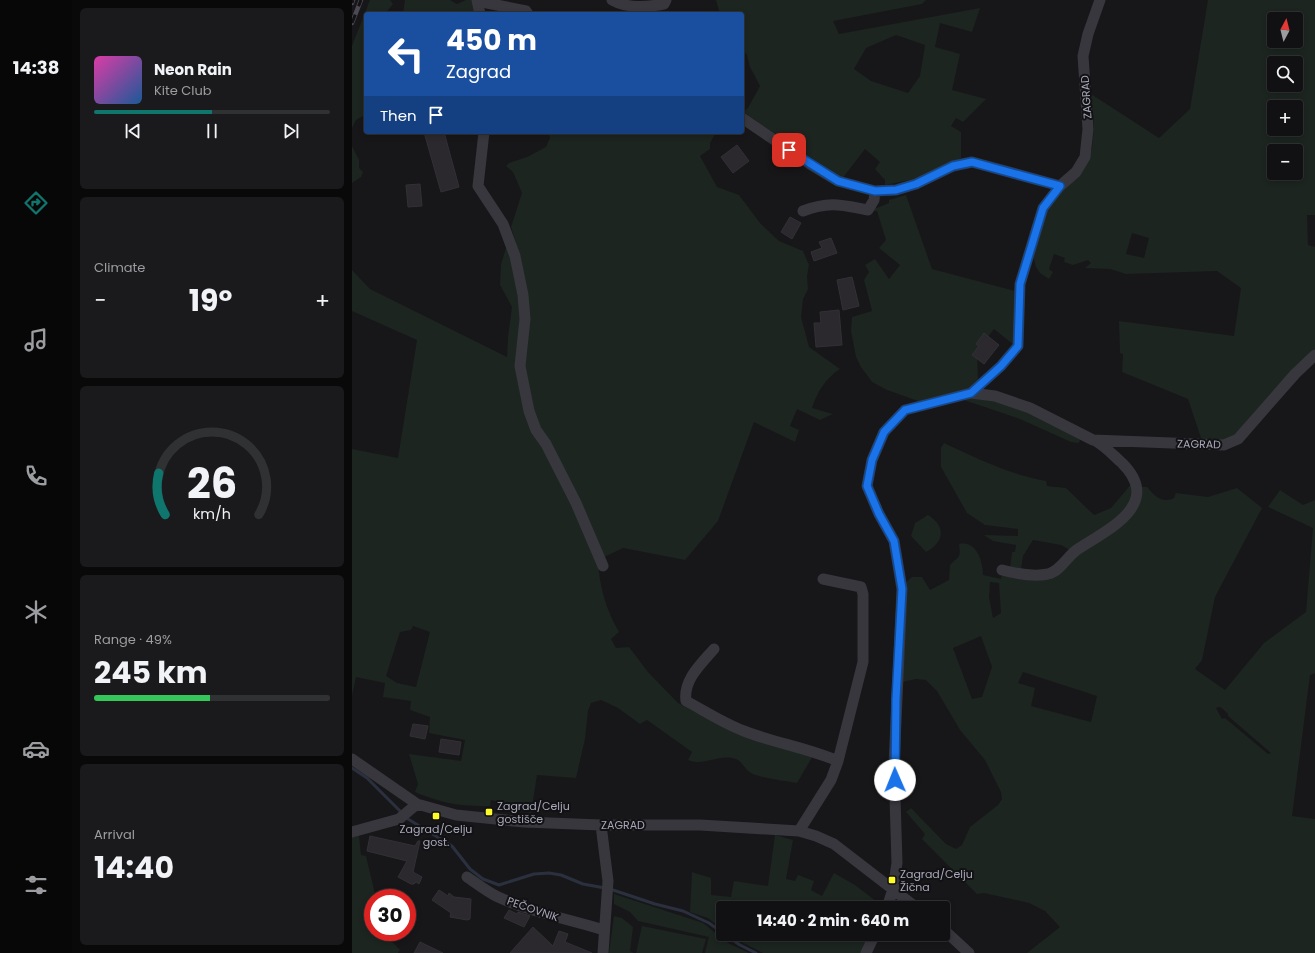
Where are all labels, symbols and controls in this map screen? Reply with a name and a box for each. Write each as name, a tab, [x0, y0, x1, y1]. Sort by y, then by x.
north arrow	[1267, 12, 1303, 48]
map controls	[1267, 12, 1303, 180]
text: 450 m	[446, 21, 537, 60]
icon: left	[380, 28, 432, 80]
text: 14:38	[13, 55, 59, 80]
button: search	[1267, 56, 1303, 92]
text: Neon Rain	[154, 59, 232, 80]
text: Zagrad	[446, 59, 511, 84]
street label: ZAGRAD	[1076, 74, 1096, 119]
text: Kite Club	[154, 81, 212, 100]
button: +	[1267, 100, 1303, 136]
icon: arrive	[425, 104, 447, 126]
text: Then	[380, 105, 417, 126]
icon: previous	[122, 120, 144, 142]
icon: pause	[201, 120, 223, 142]
icon: next	[280, 120, 302, 142]
pin	[772, 133, 806, 167]
icon: arrive	[778, 139, 800, 161]
button: −	[1267, 144, 1303, 180]
icon: directions	[22, 189, 50, 217]
text: Climate	[94, 258, 145, 277]
text: 19°	[189, 279, 232, 322]
text: −	[94, 285, 106, 316]
text: +	[315, 285, 330, 316]
icon: music	[22, 326, 50, 354]
street label: ZAGRAD	[1177, 436, 1221, 452]
text: 26	[187, 453, 237, 512]
icon: phone	[22, 462, 50, 490]
text: km/h	[193, 503, 231, 523]
icon: climate	[22, 598, 50, 626]
text: Range · 49%	[94, 630, 172, 649]
text: 245 km	[94, 651, 208, 694]
icon: car	[22, 735, 50, 763]
position arrow	[874, 759, 916, 801]
place label: Zagrad/Celju gostišče	[497, 798, 570, 827]
marker: Zagrad/Celju gostišče	[484, 807, 494, 817]
marker: Zagrad/Celju gost.	[431, 811, 441, 821]
street label: ZAGRAD	[601, 817, 645, 833]
place label: Zagrad/Celju gost.	[400, 821, 472, 850]
text: Arrival	[94, 825, 135, 844]
text: 14:40	[94, 846, 174, 889]
place label: Zagrad/Celju Žična	[900, 866, 973, 895]
icon: filters	[22, 871, 50, 899]
marker: Zagrad/Celju Žična	[887, 875, 897, 885]
speed limit sign: 30	[364, 889, 416, 941]
street label: PEČOVNIK	[505, 893, 561, 925]
text: 14:40 · 2 min · 640 m	[757, 910, 909, 931]

